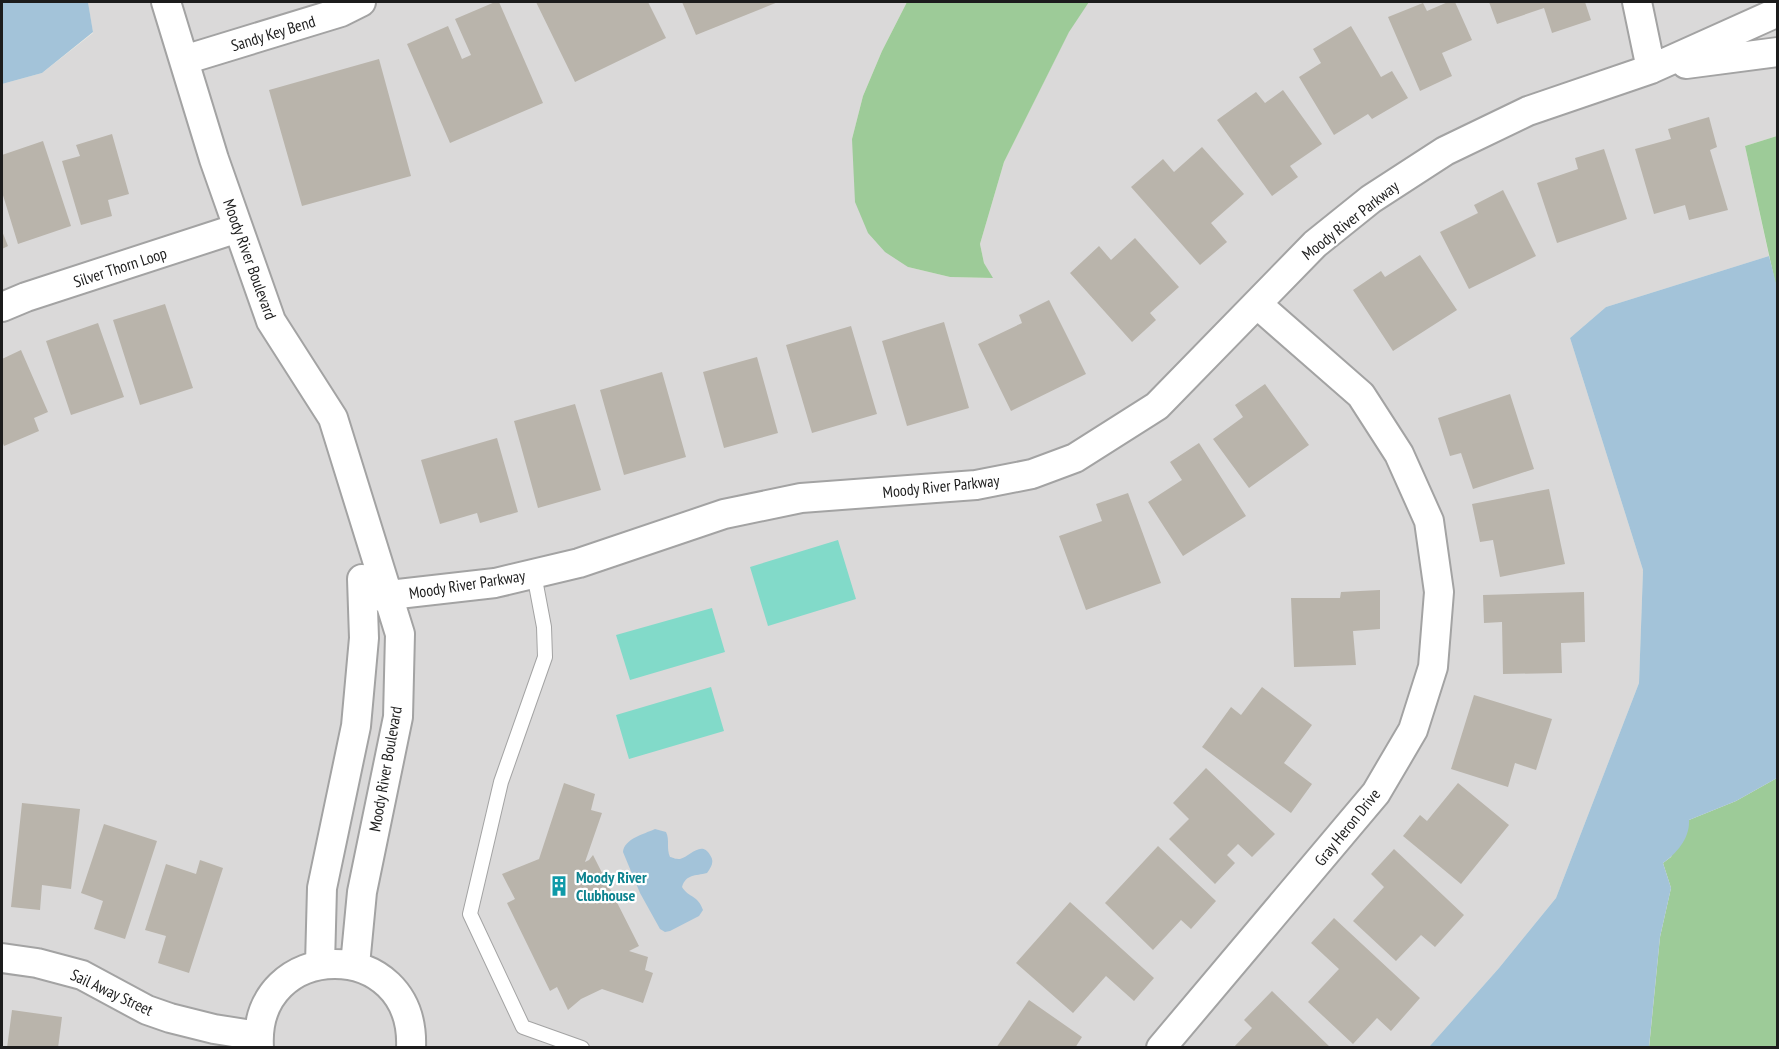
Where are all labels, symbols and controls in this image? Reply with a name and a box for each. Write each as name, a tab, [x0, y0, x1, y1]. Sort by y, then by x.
street label: Sandy Key Bend	[229, 11, 317, 55]
street label: Moody River Parkway	[1298, 176, 1402, 264]
street label: Moody River Boulevard	[219, 196, 281, 322]
street label: Silver Thorn Loop	[71, 243, 169, 291]
street label: Moody River Parkway	[882, 470, 1000, 502]
street label: Moody River Parkway	[408, 565, 526, 603]
street label: Moody River Boulevard	[364, 705, 406, 833]
street label: Gray Heron Drive	[1310, 784, 1384, 870]
place label: Moody River Clubhouse	[576, 867, 647, 905]
building icon: Moody River Clubhouse	[547, 874, 571, 898]
street label: Sail Away Street	[68, 964, 157, 1020]

